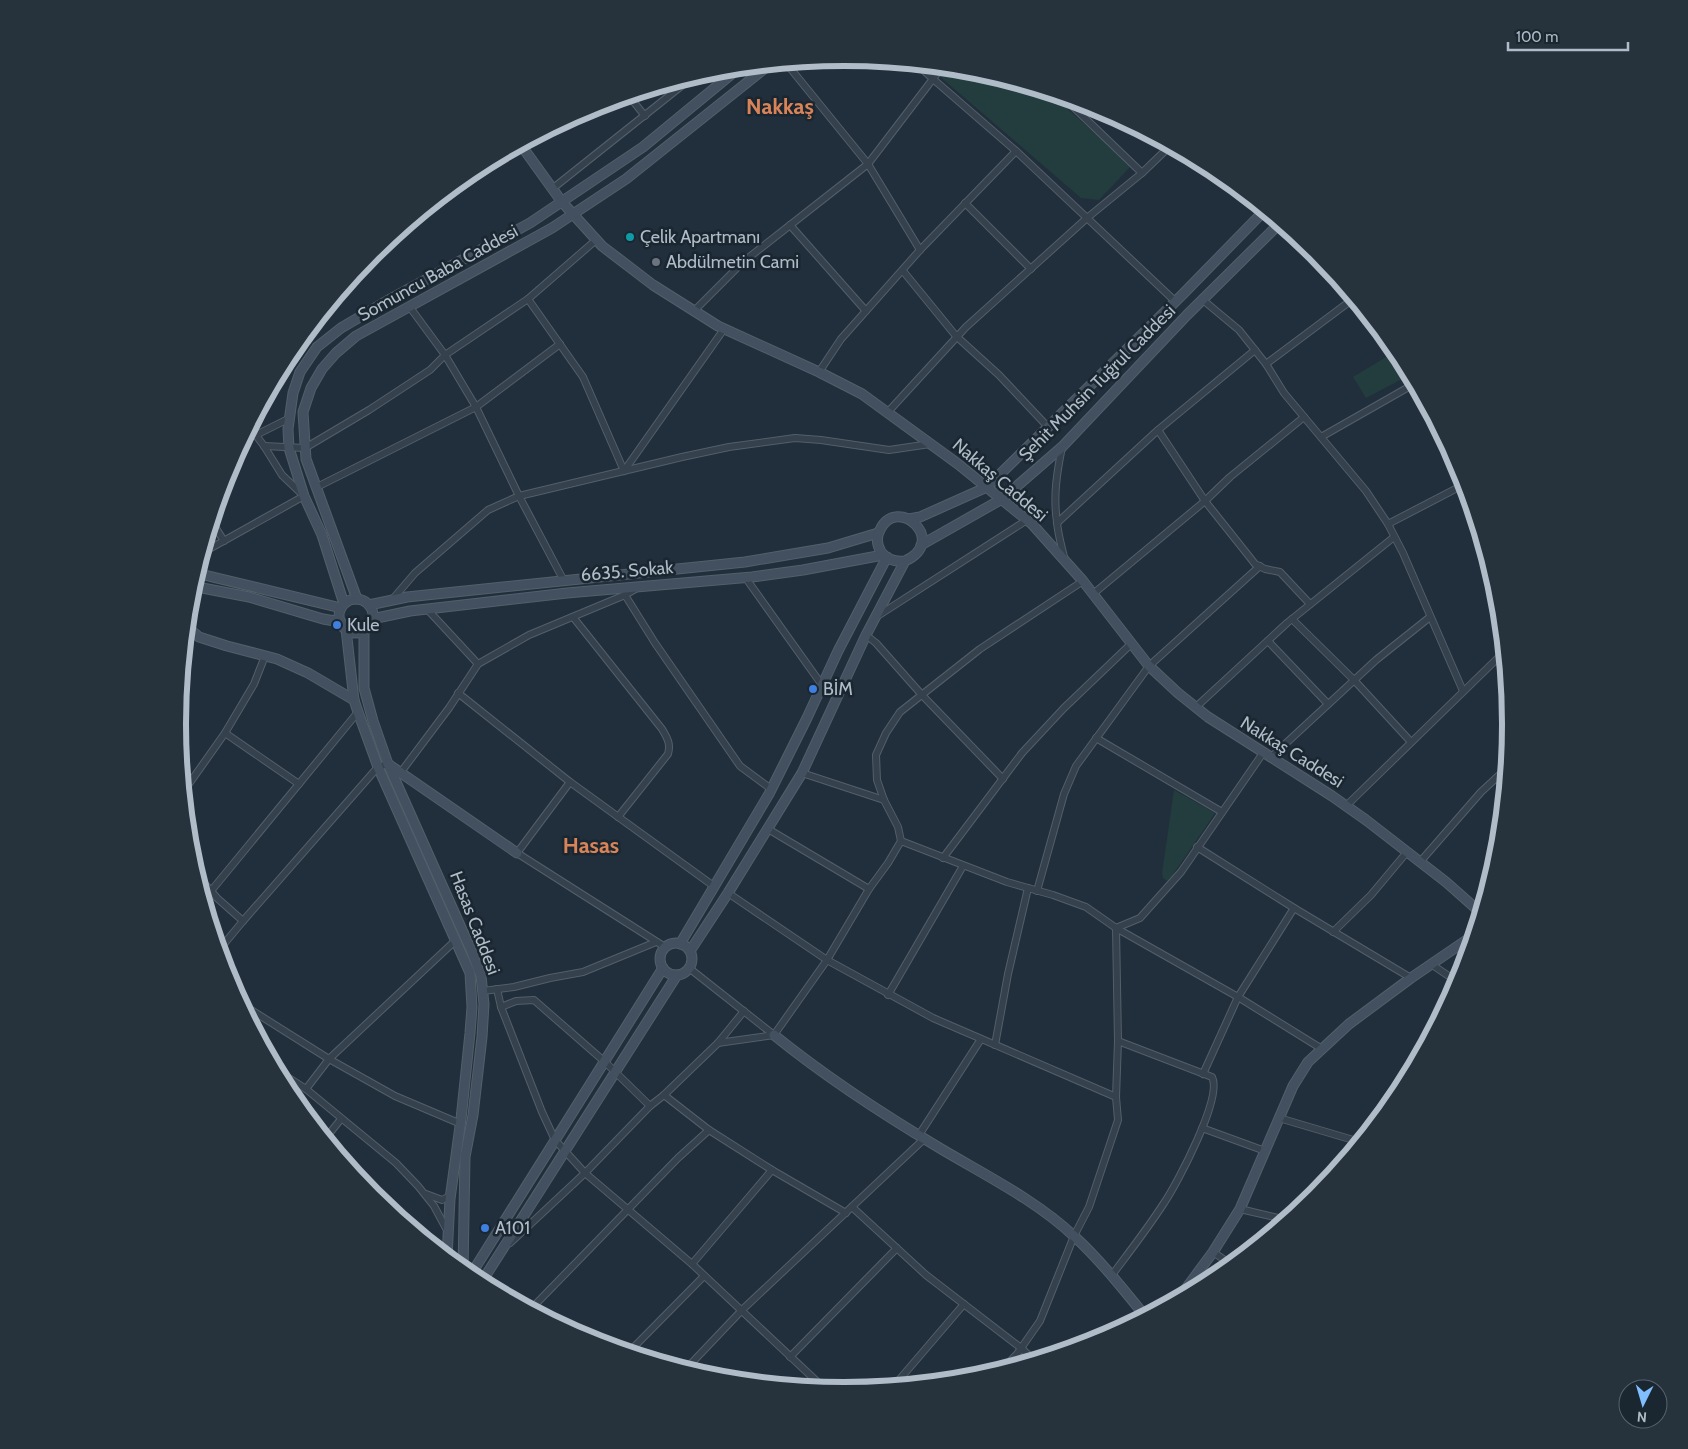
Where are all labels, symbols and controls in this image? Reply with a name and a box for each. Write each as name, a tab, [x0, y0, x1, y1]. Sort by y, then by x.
scale bar	[1508, 20, 1628, 52]
text: 100 m	[1516, 28, 1558, 46]
district label: Nakkaş	[746, 93, 814, 120]
street label: Somuncu Baba Caddesi	[354, 220, 522, 326]
place label: Çelik Apartmanı	[640, 226, 760, 248]
marker: Çelik Apartmanı	[624, 231, 636, 243]
place label: Abdülmetin Cami	[666, 251, 799, 273]
marker: Abdülmetin Cami	[650, 256, 662, 268]
street label: Şehit Muhsin Tuğrul Caddesi	[1014, 300, 1180, 466]
street label: Nakkaş Caddesi	[948, 434, 1052, 526]
street label: 6635. Sokak	[580, 556, 675, 586]
place label: Kule	[347, 614, 380, 636]
marker: Kule	[331, 619, 343, 631]
place label: BİM	[823, 678, 853, 700]
marker: BİM	[807, 683, 819, 695]
street label: Nakkaş Caddesi	[1236, 712, 1348, 792]
district label: Hasas	[563, 832, 619, 859]
street label: Hasas Caddesi	[445, 868, 505, 978]
place label: A101	[495, 1217, 530, 1239]
marker: A101	[479, 1222, 491, 1234]
north arrow	[1618, 1379, 1668, 1429]
text: N	[1636, 1408, 1648, 1426]

